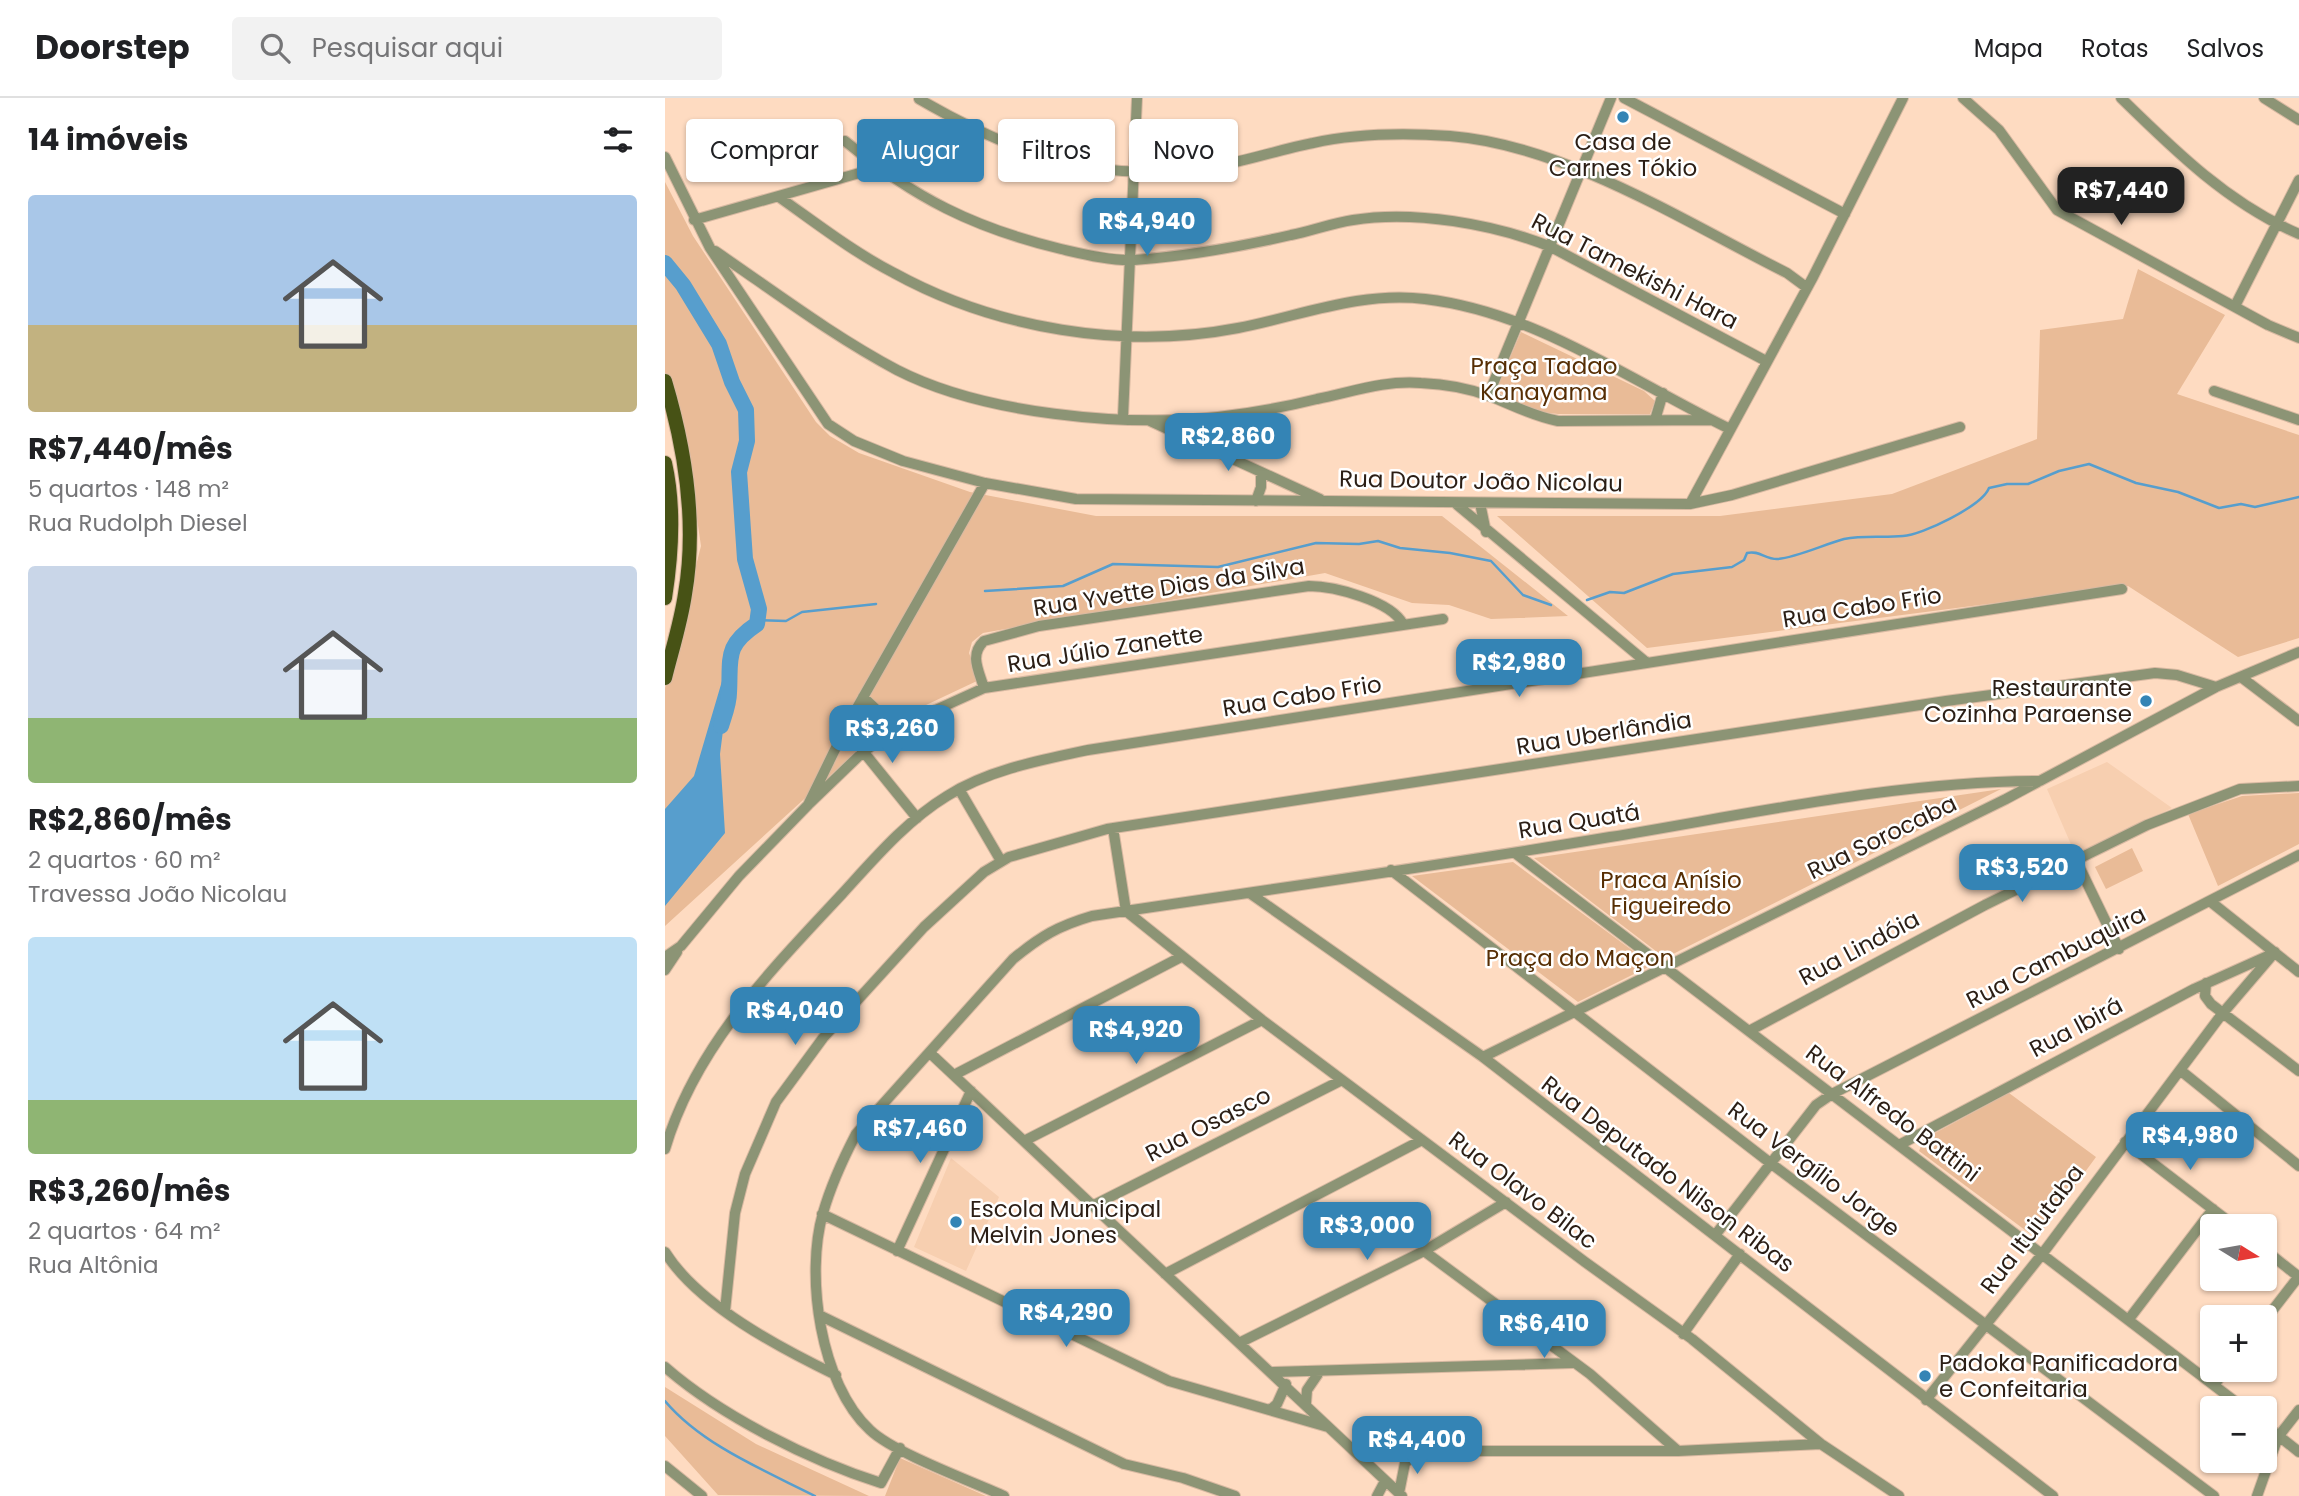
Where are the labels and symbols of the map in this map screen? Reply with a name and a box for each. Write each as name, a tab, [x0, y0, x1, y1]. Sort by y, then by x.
marker: Casa de Carnes Tókio	[1615, 109, 1631, 125]
place label: Casa de Carnes Tókio	[1549, 126, 1697, 184]
pin: R$7,440	[2056, 167, 2186, 227]
pin: R$4,940	[1082, 198, 1212, 258]
street label: Rua Tamekishi Hara	[1526, 205, 1744, 337]
park label: Praça Tadao Kanayama	[1471, 350, 1617, 408]
pin: R$2,860	[1163, 414, 1293, 473]
street label: Rua Doutor João Nicolau	[1339, 463, 1623, 499]
street label: Rua Yvette Dias da Silva	[1031, 550, 1307, 624]
street label: Rua Cabo Frio	[1780, 579, 1944, 635]
street label: Rua Júlio Zanette	[1005, 618, 1205, 680]
pin: R$2,980	[1454, 640, 1584, 699]
street label: Rua Cabo Frio	[1220, 668, 1384, 724]
place label: Restaurante Cozinha Paraense	[1924, 672, 2132, 730]
marker: Restaurante Cozinha Paraense	[2138, 693, 2154, 709]
street label: Rua Uberlândia	[1514, 703, 1694, 763]
pin: R$3,260	[827, 706, 957, 765]
street label: Rua Sorocaba	[1802, 787, 1962, 887]
street label: Rua Quatá	[1516, 796, 1642, 846]
pin: R$3,520	[1957, 844, 2087, 904]
park label: Praca Anísio Figueiredo	[1600, 864, 1742, 922]
street label: Rua Cambuquira	[1961, 898, 2151, 1016]
street label: Rua Lindóia	[1793, 903, 1925, 993]
park label: Praça do Maçon	[1486, 942, 1674, 974]
pin: R$4,040	[730, 988, 860, 1047]
street label: Rua Ibirá	[2024, 989, 2128, 1065]
pin: R$4,920	[1071, 1006, 1201, 1066]
street label: Rua Alfredo Battini	[1799, 1037, 1987, 1189]
street label: Rua Deputado Nilson Ribas	[1535, 1068, 1801, 1280]
street label: Rua Osasco	[1140, 1079, 1276, 1169]
street label: Rua Vergílio Jorge	[1722, 1094, 1906, 1244]
pin: R$7,460	[855, 1105, 985, 1165]
pin: R$4,980	[2125, 1112, 2255, 1172]
street label: Rua Olavo Bilac	[1442, 1124, 1604, 1256]
street label: Rua Ituiutaba	[1973, 1158, 2091, 1300]
place label: Escola Municipal Melvin Jones	[970, 1193, 1161, 1251]
pin: R$3,000	[1302, 1202, 1432, 1262]
marker: Escola Municipal Melvin Jones	[948, 1214, 964, 1230]
north arrow	[2200, 1214, 2277, 1292]
pin: R$4,290	[1001, 1290, 1131, 1349]
pin: R$6,410	[1479, 1300, 1609, 1360]
place label: Padoka Panificadora e Confeitaria	[1939, 1347, 2178, 1405]
marker: Padoka Panificadora e Confeitaria	[1917, 1368, 1933, 1384]
pin: R$4,400	[1352, 1416, 1482, 1476]

